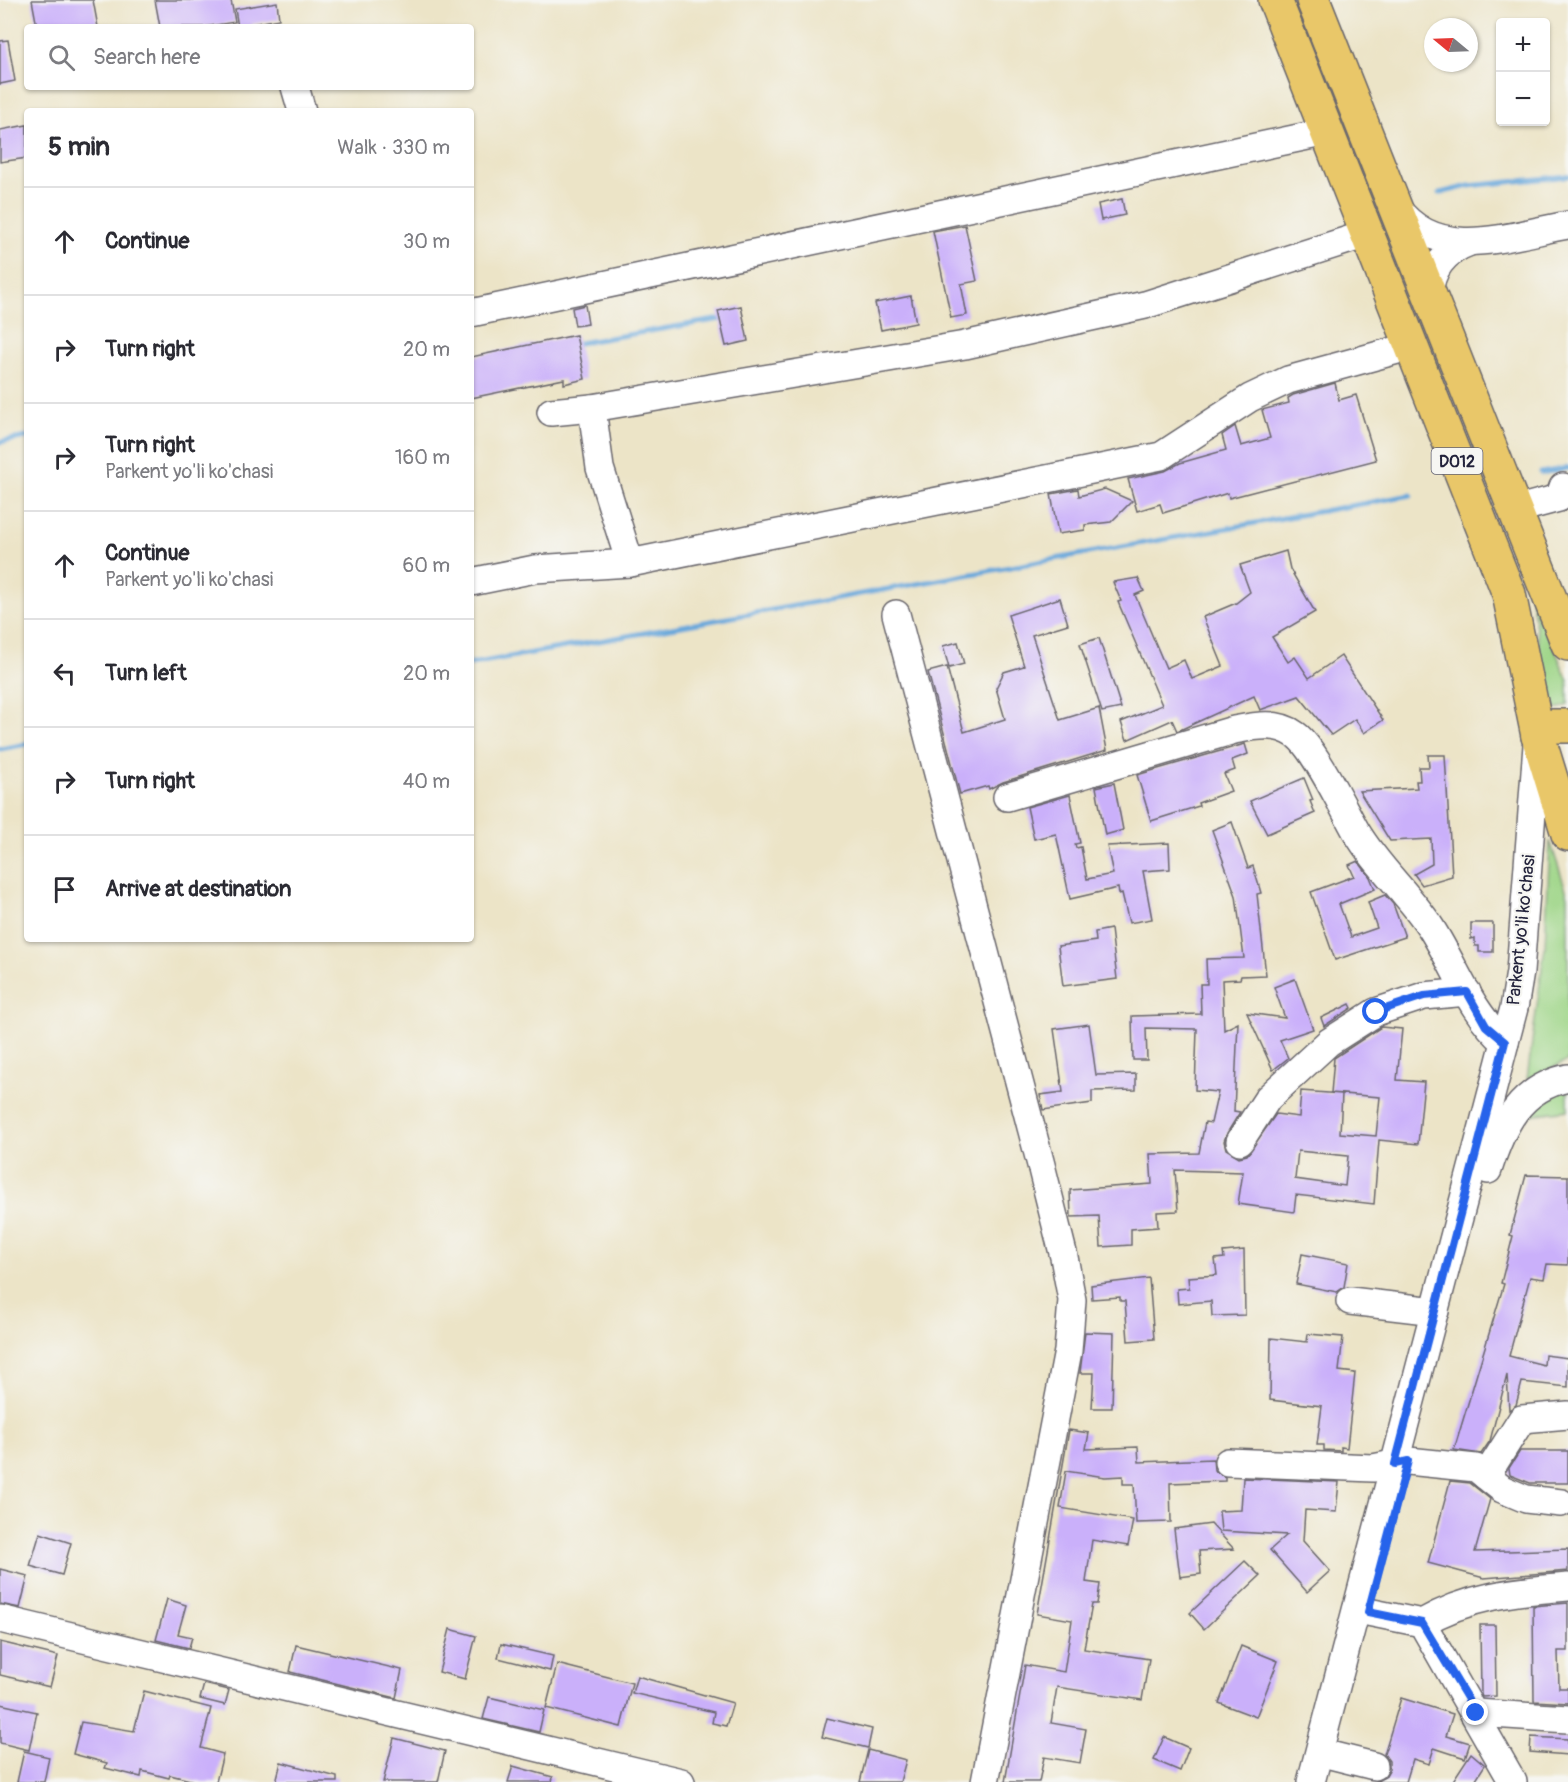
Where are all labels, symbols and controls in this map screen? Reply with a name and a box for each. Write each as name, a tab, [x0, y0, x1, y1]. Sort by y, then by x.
north arrow	[1424, 18, 1478, 72]
map controls	[1496, 18, 1550, 126]
button: +	[1496, 18, 1550, 72]
search box	[24, 24, 474, 90]
icon: search	[45, 41, 78, 74]
text: Search here	[93, 43, 200, 71]
button: −	[1496, 72, 1550, 126]
text: 5 min	[48, 131, 110, 163]
text: Walk · 330 m	[337, 135, 450, 160]
icon: ahead	[48, 225, 81, 258]
text: Continue	[105, 227, 189, 255]
text: 30 m	[403, 229, 450, 254]
icon: right	[48, 333, 81, 366]
text: Turn right	[105, 335, 195, 363]
text: 20 m	[403, 337, 450, 362]
text: Turn right	[105, 431, 195, 459]
icon: right	[48, 441, 81, 474]
text: 160 m	[395, 445, 450, 470]
road number: D012	[1432, 448, 1482, 474]
text: Parkent yo'li ko'chasi	[105, 459, 273, 484]
text: Continue	[105, 539, 189, 567]
icon: ahead	[48, 549, 81, 582]
text: 60 m	[403, 553, 450, 578]
text: Parkent yo'li ko'chasi	[105, 567, 273, 592]
icon: left	[48, 657, 81, 690]
text: Turn left	[105, 659, 187, 687]
text: 20 m	[403, 661, 450, 686]
icon: right	[48, 765, 81, 798]
text: Turn right	[105, 767, 195, 795]
text: 40 m	[403, 769, 450, 794]
street label: Parkent yo'li ko'chasi	[1502, 854, 1541, 1007]
icon: arrive	[48, 873, 81, 906]
text: Arrive at destination	[105, 875, 291, 903]
route start	[1362, 998, 1388, 1024]
route end	[1462, 1699, 1488, 1725]

